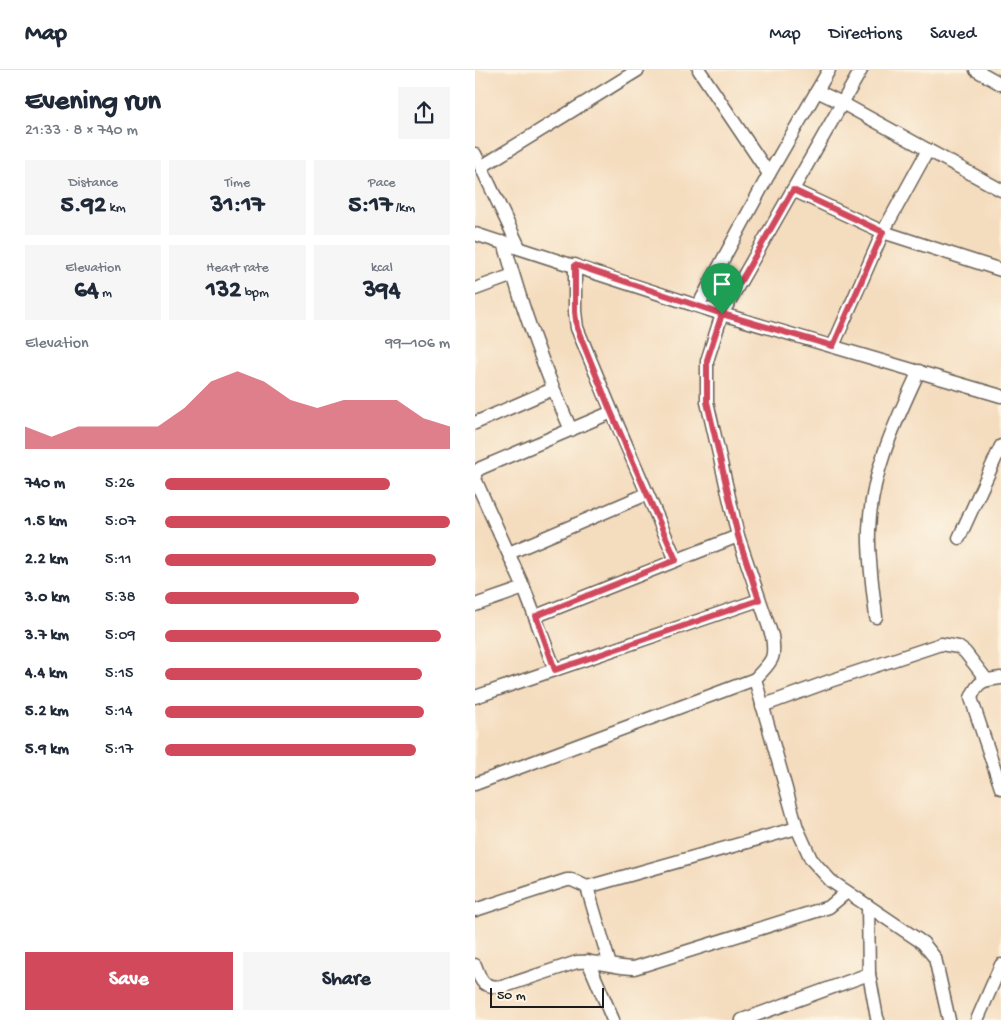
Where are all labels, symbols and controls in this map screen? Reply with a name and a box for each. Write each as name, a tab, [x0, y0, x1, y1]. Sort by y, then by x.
text: Map	[25, 20, 67, 49]
text: Map	[769, 24, 801, 45]
text: Directions	[829, 24, 902, 45]
text: Saved	[930, 24, 976, 45]
text: Evening run	[25, 86, 161, 119]
button: share	[398, 87, 450, 139]
text: 21:33 · 8 × 740 m	[25, 122, 138, 141]
text: Distance	[68, 175, 118, 192]
text: Time	[225, 175, 250, 192]
text: Pace	[368, 175, 396, 192]
text: 5.92	[61, 192, 106, 221]
text: 31:17	[210, 192, 265, 221]
text: 5:17	[348, 192, 392, 221]
text: km	[106, 200, 126, 217]
text: /km	[392, 200, 415, 217]
text: Elevation	[65, 260, 121, 277]
text: Heart rate	[206, 260, 269, 277]
text: kcal	[371, 260, 393, 277]
pin	[701, 263, 743, 314]
icon: arrive	[708, 270, 736, 298]
text: 64	[74, 277, 99, 306]
text: 132	[206, 277, 241, 306]
text: 394	[363, 277, 400, 306]
text: m	[99, 285, 112, 302]
text: bpm	[241, 285, 269, 302]
text: Elevation	[25, 335, 89, 354]
text: 99–106 m	[385, 335, 450, 354]
text: 740 m	[25, 475, 65, 494]
text: 5:26	[105, 475, 134, 494]
text: 1.5 km	[25, 513, 67, 532]
text: 5:07	[105, 513, 136, 532]
text: 2.2 km	[25, 551, 68, 570]
text: 5:11	[105, 551, 131, 570]
text: 3.0 km	[25, 589, 70, 608]
text: 5:38	[105, 589, 136, 608]
text: 3.7 km	[25, 627, 69, 646]
text: 5:09	[105, 627, 136, 646]
text: 4.4 km	[25, 665, 67, 684]
text: 5:15	[105, 665, 133, 684]
text: 5.2 km	[25, 703, 69, 722]
text: 5:14	[105, 703, 132, 722]
text: 5.9 km	[25, 741, 69, 760]
text: 5:17	[105, 741, 133, 760]
button: Save	[25, 952, 233, 1010]
button: Share	[243, 952, 450, 1010]
scale bar	[490, 985, 604, 1008]
text: 50 m	[497, 988, 526, 1005]

